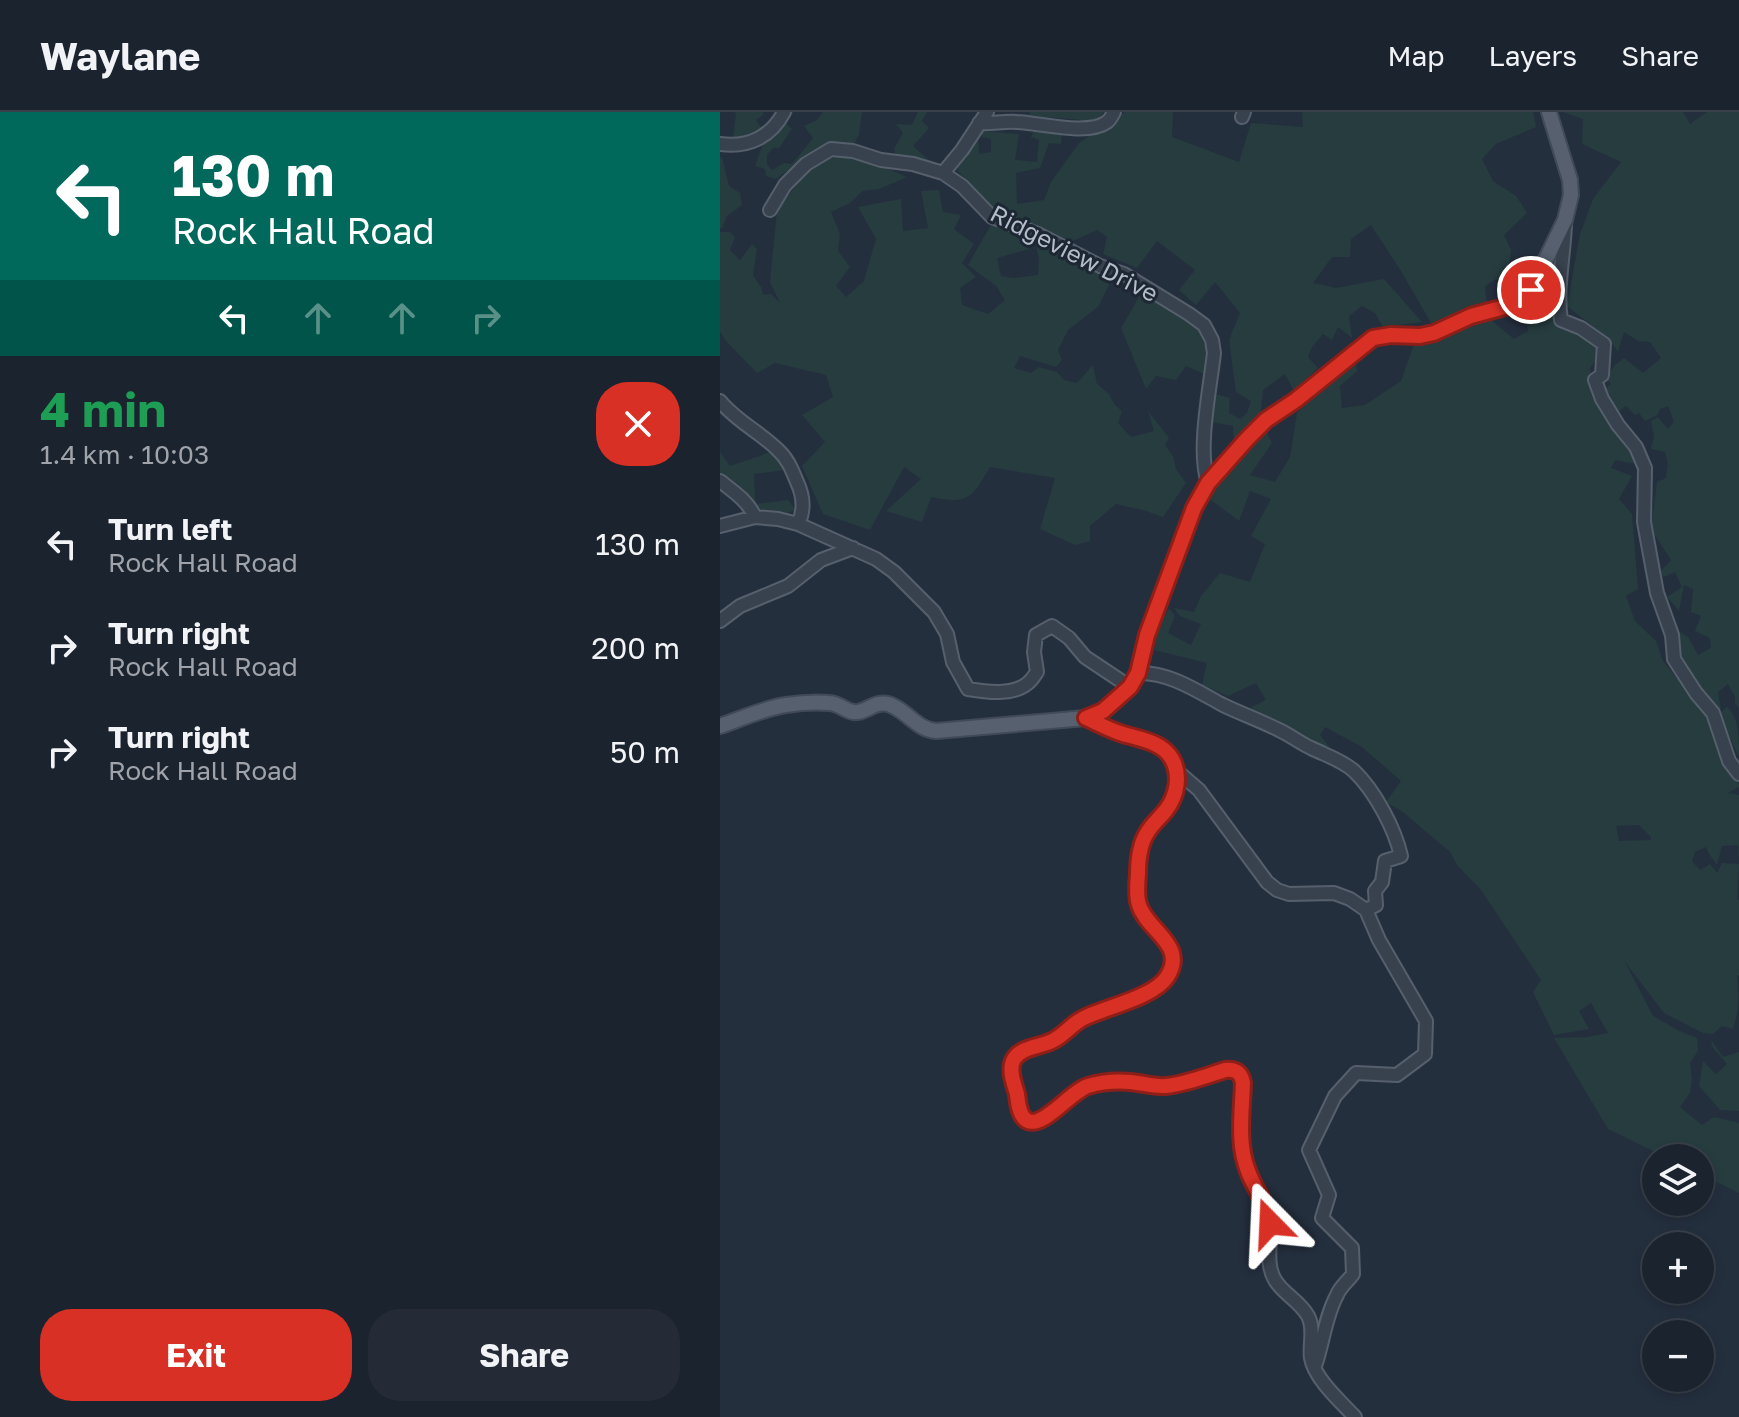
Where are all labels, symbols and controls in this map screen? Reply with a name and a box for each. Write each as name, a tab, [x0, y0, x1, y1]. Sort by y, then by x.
text: Waylane	[40, 33, 201, 78]
text: Map	[1387, 39, 1445, 72]
text: Layers	[1489, 39, 1577, 72]
text: Share	[1621, 39, 1699, 72]
text: 130 m	[172, 141, 334, 208]
icon: left	[40, 144, 144, 248]
street label: Ridgeview Drive	[986, 198, 1163, 307]
text: Rock Hall Road	[172, 209, 435, 252]
pin	[1497, 256, 1565, 324]
icon: arrive	[1509, 268, 1553, 312]
icon: left	[212, 296, 256, 340]
icon: ahead	[296, 296, 340, 340]
icon: ahead	[380, 296, 424, 340]
icon: right	[464, 296, 508, 340]
text: 4 min	[40, 380, 166, 438]
button: close	[596, 382, 680, 466]
text: 1.4 km · 10:03	[40, 439, 209, 470]
text: Turn left	[108, 511, 233, 547]
icon: left	[40, 522, 84, 566]
text: 130 m	[595, 526, 680, 562]
text: Rock Hall Road	[108, 547, 298, 578]
text: Turn right	[108, 615, 250, 651]
icon: right	[40, 626, 84, 670]
text: 200 m	[591, 630, 680, 666]
text: Rock Hall Road	[108, 651, 298, 682]
text: Turn right	[108, 719, 250, 755]
icon: right	[40, 730, 84, 774]
text: 50 m	[610, 734, 680, 770]
text: Rock Hall Road	[108, 755, 298, 786]
map controls	[1642, 1144, 1714, 1392]
button: layers	[1642, 1144, 1714, 1216]
position arrow	[1228, 1181, 1312, 1265]
button: +	[1642, 1232, 1714, 1304]
button: Exit	[40, 1309, 352, 1401]
button: Share	[368, 1309, 680, 1401]
button: −	[1642, 1320, 1714, 1392]

